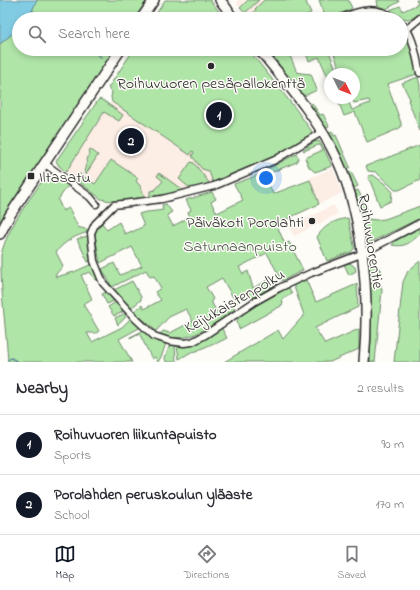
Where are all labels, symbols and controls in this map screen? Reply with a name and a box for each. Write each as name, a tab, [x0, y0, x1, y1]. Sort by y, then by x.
search box	[12, 12, 408, 56]
icon: search	[26, 23, 48, 45]
text: Search here	[58, 23, 130, 45]
marker: Roihuvuoren pesäpallokenttä	[206, 61, 216, 71]
north arrow	[324, 68, 360, 104]
place label: Roihuvuoren pesäpallokenttä	[117, 72, 305, 96]
pin: 1	[206, 100, 232, 130]
pin: 2	[118, 126, 144, 156]
place label: Iltasatu	[39, 166, 91, 190]
your location	[256, 168, 276, 188]
marker: Iltasatu	[26, 171, 36, 181]
street label: Roihuvuorentie	[351, 192, 389, 291]
place label: Päiväkoti Porolahti	[186, 211, 304, 235]
marker: Päiväkoti Porolahti	[307, 216, 317, 226]
park label: Satumaanpuisto	[183, 235, 297, 259]
street label: Keijukaistenpolku	[180, 263, 290, 340]
text: Nearby	[16, 376, 68, 401]
text: 2 results	[357, 379, 404, 398]
text: Roihuvuoren liikuntapuisto	[54, 424, 217, 446]
text: 1	[27, 435, 31, 454]
text: 90 m	[381, 435, 404, 454]
text: Sports	[54, 446, 91, 465]
text: Porolahden peruskoulun yläaste	[54, 484, 252, 506]
text: 2	[26, 495, 32, 514]
text: 170 m	[376, 495, 404, 514]
text: School	[54, 506, 90, 525]
tab: Map	[54, 543, 76, 583]
tab: Directions	[184, 543, 229, 583]
tab: Saved	[337, 543, 366, 583]

